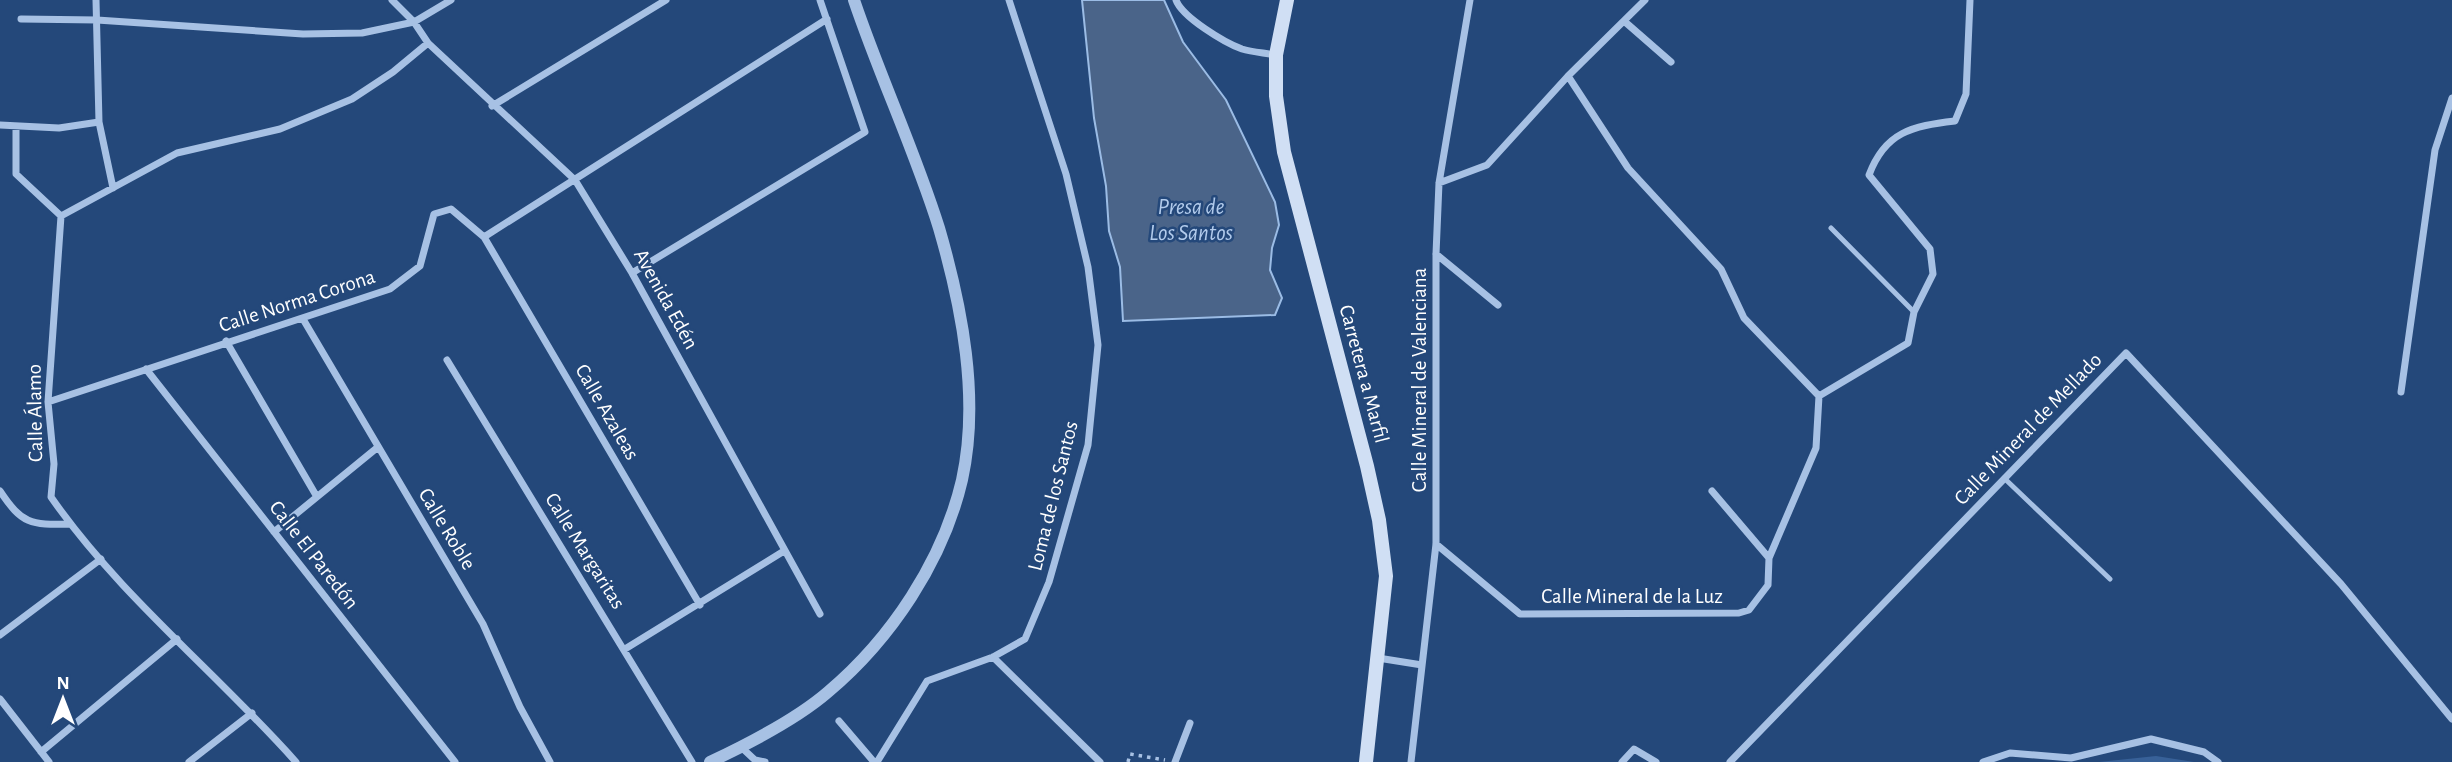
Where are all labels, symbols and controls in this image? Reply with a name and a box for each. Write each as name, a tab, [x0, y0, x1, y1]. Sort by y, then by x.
water label: Presa de Los Santos	[1149, 196, 1233, 245]
street label: Avenida Edén	[630, 245, 702, 353]
street label: Calle Norma Corona	[216, 266, 378, 336]
street label: Calle Mineral de Valenciana	[1409, 267, 1430, 492]
street label: Carretera a Marfil	[1335, 303, 1393, 445]
street label: Calle Mineral de Mellado	[1950, 349, 2106, 509]
street label: Calle Azaleas	[571, 360, 643, 464]
street label: Calle Álamo	[22, 364, 46, 462]
street label: Loma de los Santos	[1024, 419, 1082, 573]
street label: Calle Roble	[415, 485, 479, 573]
street label: Calle Margaritas	[541, 489, 629, 613]
street label: Calle El Paredón	[265, 497, 363, 613]
street label: Calle Mineral de la Luz	[1541, 586, 1723, 607]
north arrow	[28, 664, 98, 734]
text: N	[56, 674, 70, 693]

